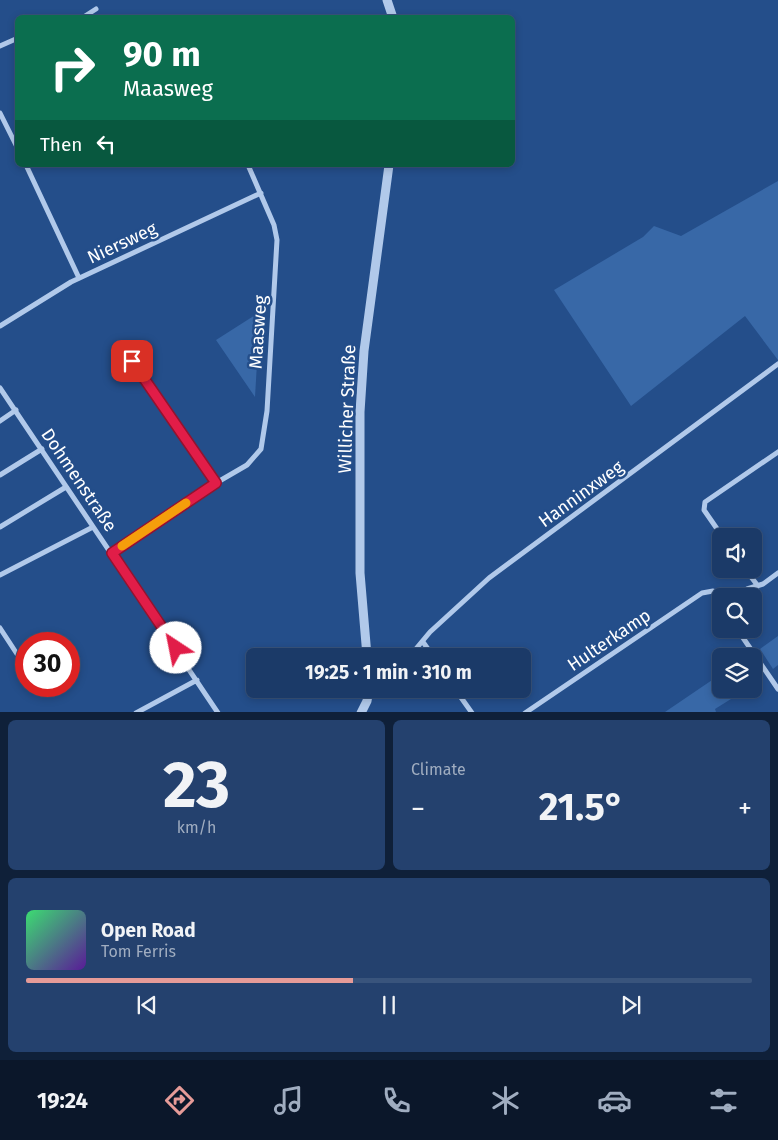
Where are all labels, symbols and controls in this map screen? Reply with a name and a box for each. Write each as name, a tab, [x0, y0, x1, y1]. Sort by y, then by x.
text: 90 m	[123, 33, 201, 75]
icon: right	[40, 35, 105, 100]
text: Maasweg	[123, 75, 213, 102]
icon: left	[92, 130, 120, 158]
text: Then	[40, 133, 82, 156]
street label: Niersweg	[84, 217, 161, 269]
street label: Maasweg	[244, 294, 272, 370]
pin	[111, 340, 153, 382]
street label: Willicher Straße	[334, 344, 360, 474]
icon: arrive	[118, 347, 146, 375]
street label: Dohmenstraße	[36, 424, 122, 536]
street label: Hanninxweg	[534, 455, 628, 532]
map controls	[712, 528, 762, 698]
button: sound	[712, 528, 762, 578]
button: search	[712, 588, 762, 638]
street label: Hulterkamp	[563, 604, 655, 676]
position arrow	[149, 621, 201, 673]
speed limit sign: 30	[15, 632, 80, 697]
button: layers	[712, 648, 762, 698]
text: 19:25 · 1 min · 310 m	[305, 661, 472, 684]
text: 23	[163, 746, 230, 824]
text: Climate	[411, 760, 466, 779]
text: 21.5°	[539, 784, 624, 830]
text: −	[411, 792, 425, 825]
text: +	[738, 792, 752, 825]
text: km/h	[177, 818, 216, 837]
text: Open Road	[101, 919, 196, 942]
text: Tom Ferris	[101, 942, 176, 961]
icon: previous	[133, 991, 161, 1019]
icon: pause	[375, 991, 403, 1019]
icon: next	[617, 991, 645, 1019]
icon: directions	[162, 1083, 197, 1118]
icon: music	[271, 1083, 306, 1118]
icon: phone	[379, 1083, 414, 1118]
icon: climate	[488, 1083, 523, 1118]
icon: car	[597, 1083, 632, 1118]
icon: filters	[706, 1083, 741, 1118]
text: 19:24	[37, 1087, 88, 1114]

